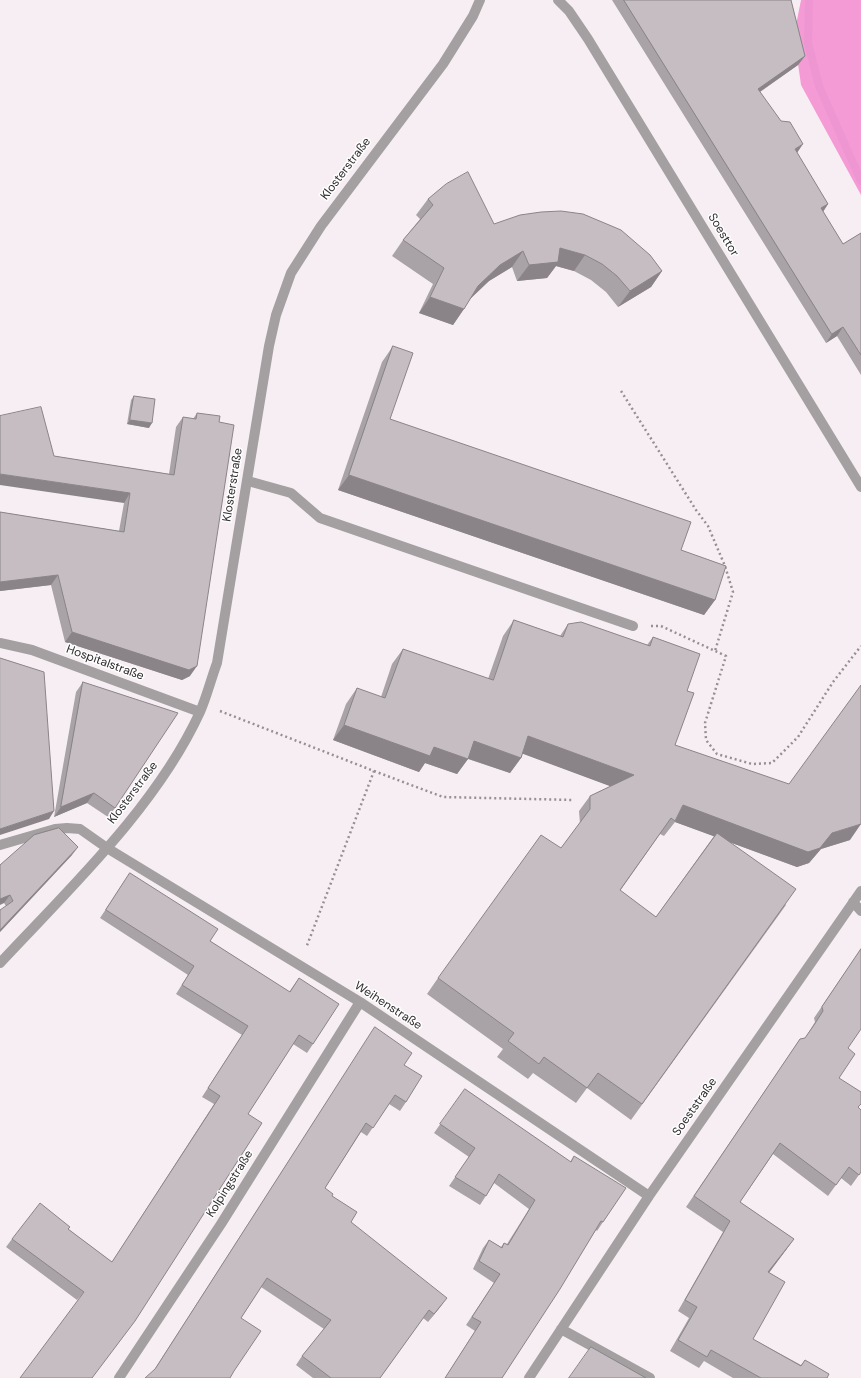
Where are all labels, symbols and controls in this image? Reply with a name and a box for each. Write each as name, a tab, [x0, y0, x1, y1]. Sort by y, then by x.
street label: Klosterstraße	[318, 135, 374, 203]
street label: Soesttor	[705, 211, 741, 259]
street label: Klosterstraße	[220, 447, 246, 523]
street label: Hospitalstraße	[64, 642, 146, 684]
street label: Klosterstraße	[105, 759, 161, 827]
street label: Weihenstraße	[352, 979, 424, 1033]
street label: Soeststraße	[670, 1075, 720, 1139]
street label: Kolpingstraße	[204, 1148, 256, 1220]

